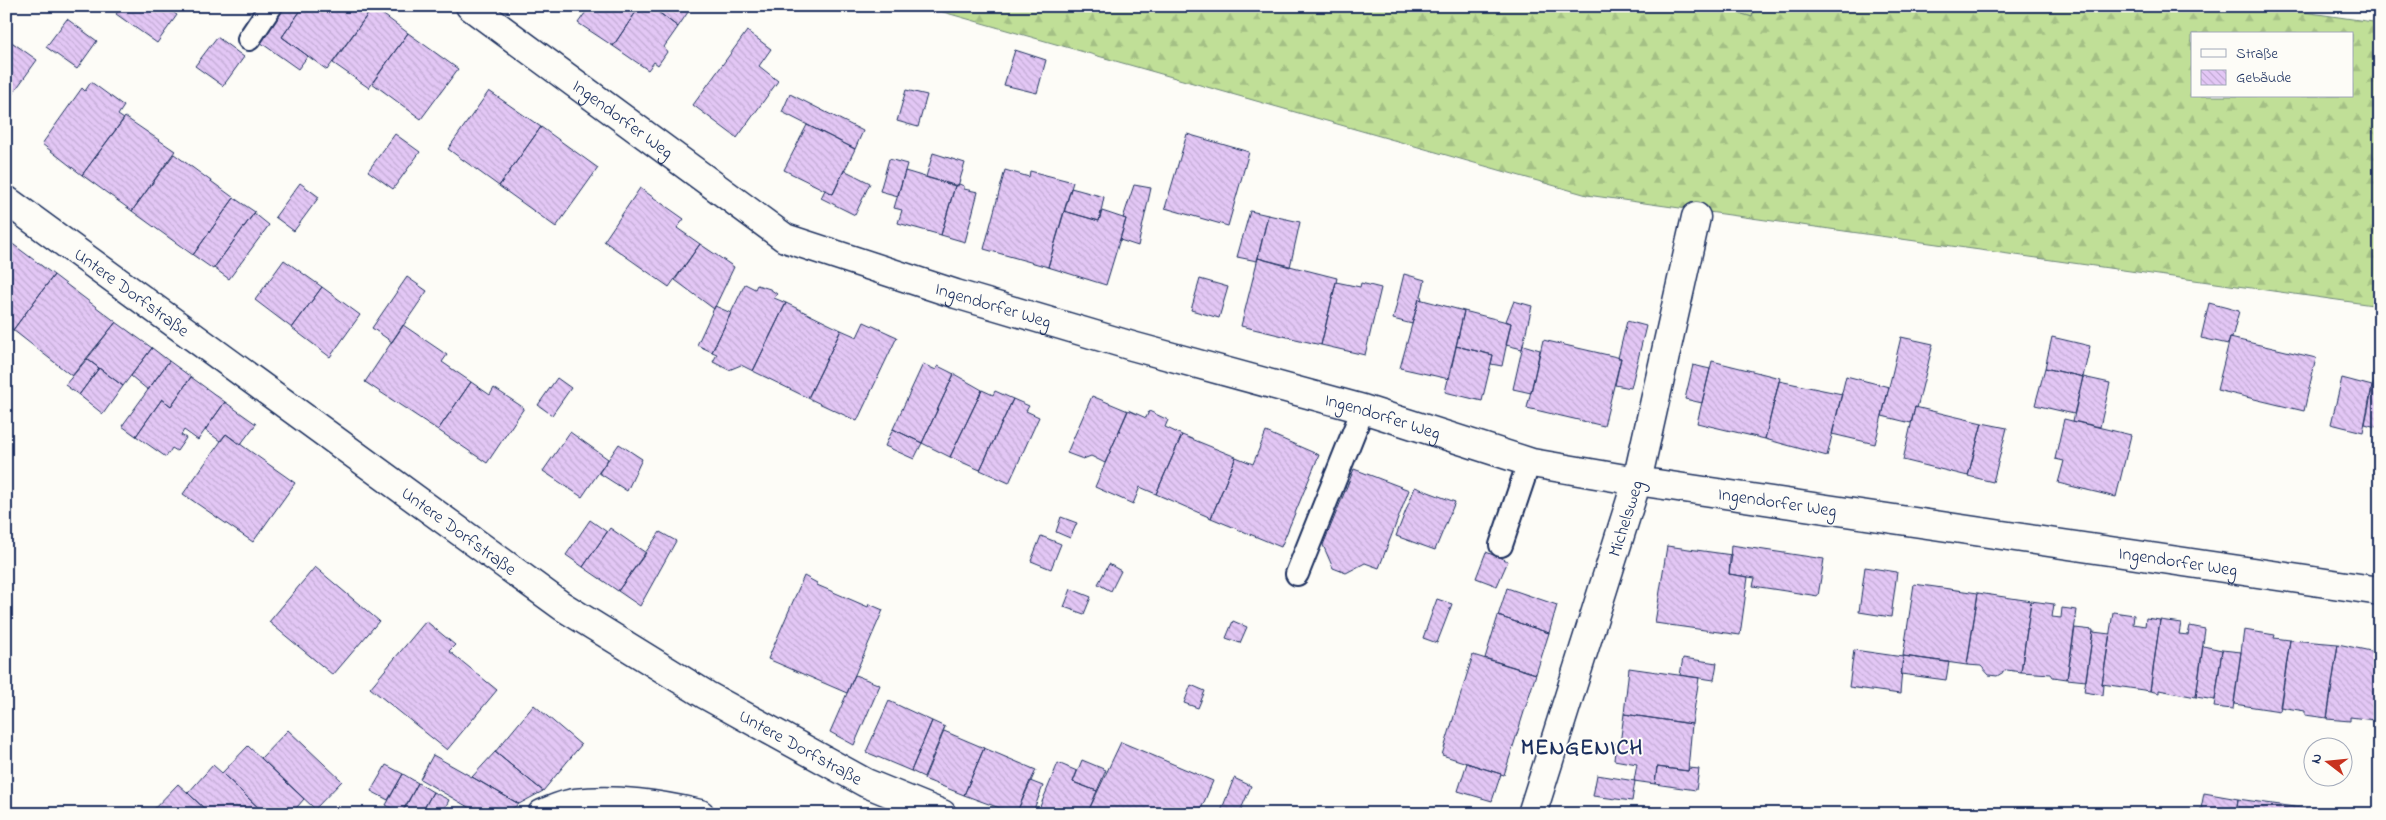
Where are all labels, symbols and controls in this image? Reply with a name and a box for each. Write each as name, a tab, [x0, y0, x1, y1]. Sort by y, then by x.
legend	[2191, 32, 2354, 98]
text: Straße	[2236, 43, 2278, 65]
text: Gebäude	[2236, 67, 2292, 89]
street label: Ingendorfer Weg	[566, 74, 678, 167]
street label: Untere Dorfstraße	[68, 243, 195, 345]
street label: Ingendorfer Weg	[931, 277, 1054, 337]
street label: Ingendorfer Weg	[1321, 388, 1443, 449]
street label: Michelsweg	[1603, 477, 1652, 561]
street label: Untere Dorfstraße	[395, 482, 522, 584]
street label: Ingendorfer Weg	[1716, 482, 1838, 526]
street label: Ingendorfer Weg	[2117, 541, 2239, 586]
street label: Untere Dorfstraße	[734, 704, 867, 794]
district label: MENGENICH	[1521, 733, 1643, 765]
north arrow	[2304, 738, 2354, 788]
text: N	[2306, 751, 2328, 766]

